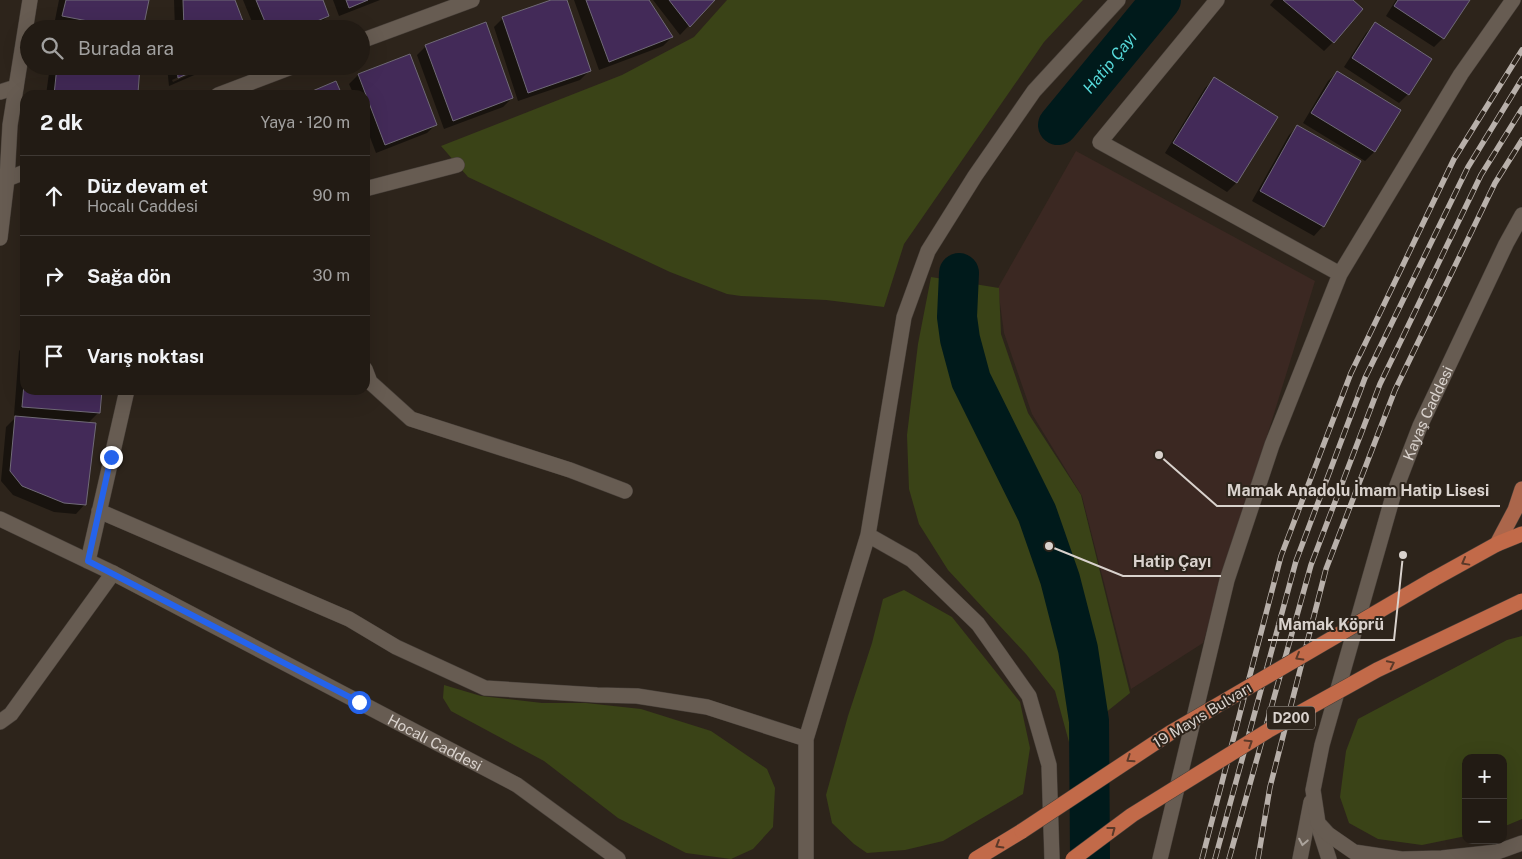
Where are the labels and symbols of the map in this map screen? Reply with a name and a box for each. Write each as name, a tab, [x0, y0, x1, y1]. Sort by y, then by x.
water label: Hatip Çayı	[1079, 28, 1140, 97]
street label: Kayaş Caddesi	[1399, 363, 1456, 463]
route end	[100, 446, 123, 469]
callout: Mamak Anadolu İmam Hatip Lisesi	[1217, 475, 1500, 506]
text: Mamak Anadolu İmam Hatip Lisesi	[1227, 480, 1489, 500]
callout: Hatip Çayı	[1123, 545, 1221, 576]
text: Hatip Çayı	[1133, 552, 1211, 571]
one-way arrow	[1461, 556, 1470, 566]
callout: Mamak Köprü	[1268, 609, 1394, 640]
text: Mamak Köprü	[1278, 615, 1384, 634]
one-way arrow	[1296, 651, 1305, 661]
one-way arrow	[1386, 659, 1395, 670]
street label: 19 Mayıs Bulvarı	[1150, 679, 1254, 751]
route start	[348, 691, 371, 714]
road number: D200	[1267, 706, 1315, 730]
street label: Hocalı Caddesi	[385, 710, 485, 774]
one-way arrow	[1243, 739, 1252, 749]
one-way arrow	[1127, 753, 1136, 762]
one-way arrow	[1106, 827, 1116, 836]
one-way arrow	[1298, 837, 1309, 846]
one-way arrow	[996, 839, 1005, 849]

